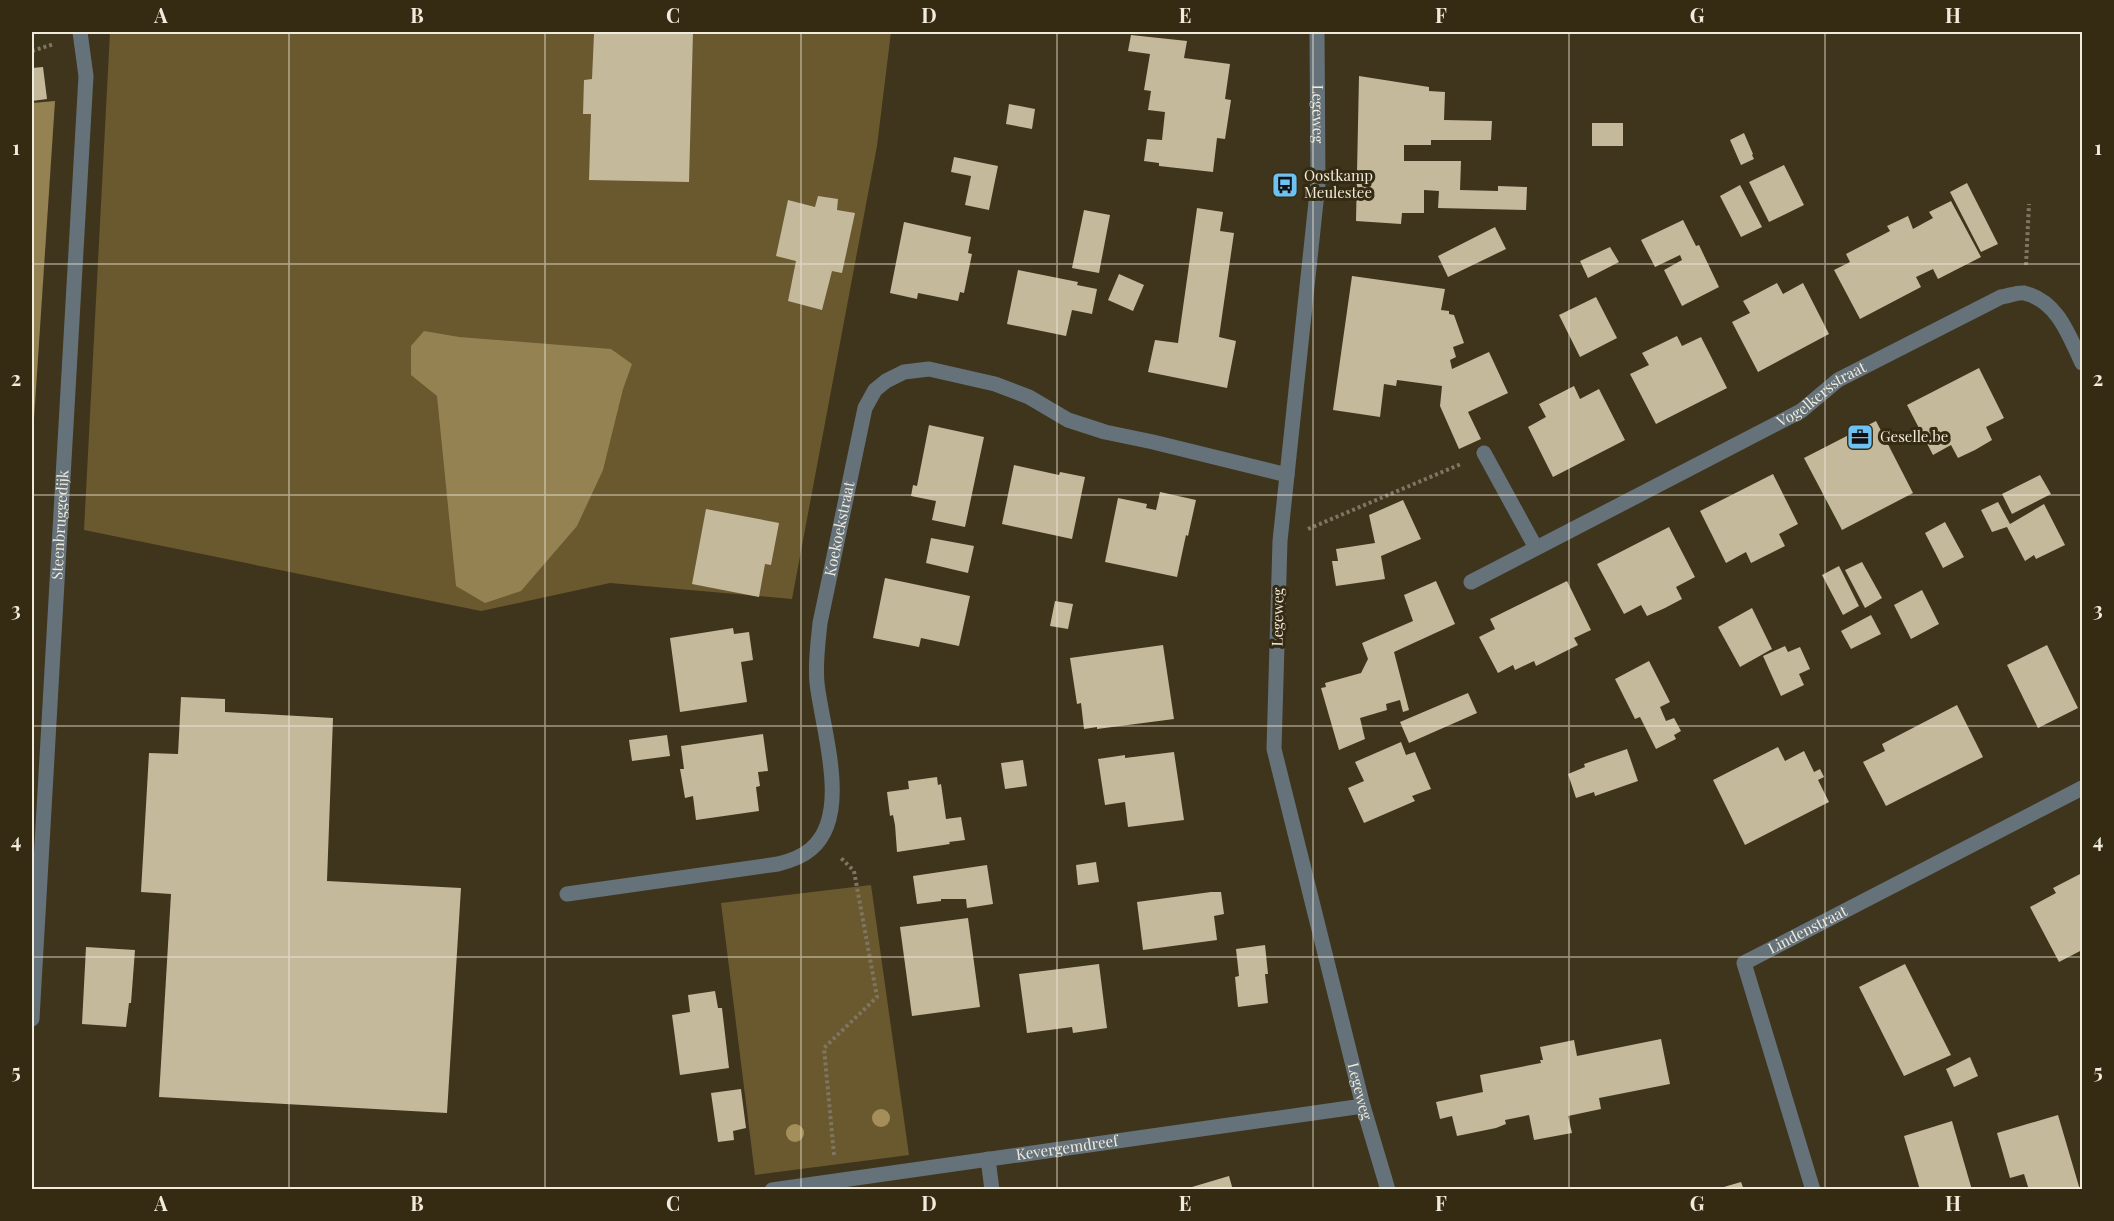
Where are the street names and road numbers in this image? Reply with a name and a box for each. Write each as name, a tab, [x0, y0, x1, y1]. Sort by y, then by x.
street label: Legeweg	[1308, 85, 1329, 143]
street label: Vogelkersstraat	[1772, 356, 1870, 431]
street label: Steenbruggedijk	[46, 468, 72, 580]
street label: Koekoekstraat	[819, 479, 859, 578]
street label: Legeweg	[1266, 587, 1288, 646]
street label: Lindenstraat	[1764, 900, 1851, 958]
street label: Legeweg	[1344, 1060, 1378, 1122]
street label: Kevergemdreef	[1015, 1130, 1120, 1164]

